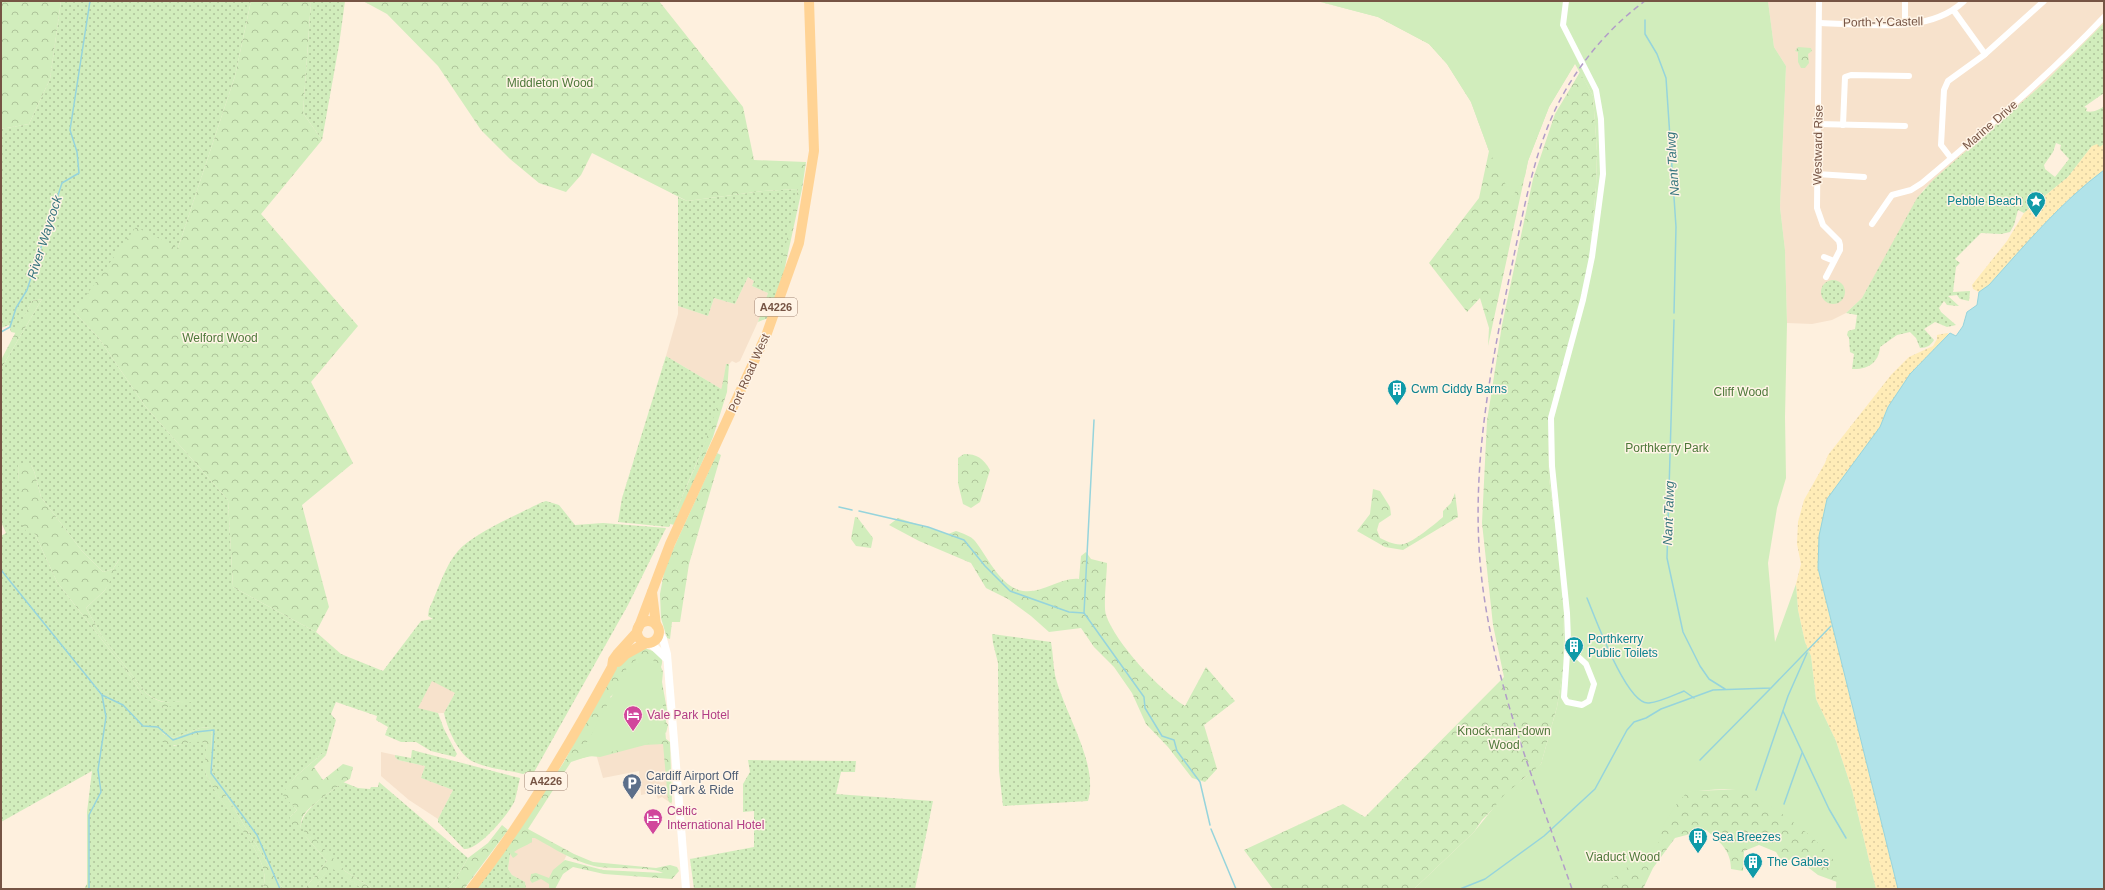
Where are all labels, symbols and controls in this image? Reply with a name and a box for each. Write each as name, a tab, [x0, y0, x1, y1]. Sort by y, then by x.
street label: Porth-Y-Castell	[1843, 14, 1923, 30]
park label: Middleton Wood	[507, 76, 593, 90]
street label: Marine Drive	[1960, 97, 2021, 153]
street label: Westward Rise	[1810, 104, 1826, 185]
water label: Nant Talwg	[1663, 130, 1682, 197]
place icon: Pebble Beach	[2025, 190, 2047, 218]
water label: River Waycock	[24, 192, 65, 281]
place label: Pebble Beach	[1947, 194, 2022, 208]
road number: A4226	[755, 298, 797, 316]
park label: Welford Wood	[182, 331, 258, 345]
street label: Port Road West	[725, 331, 773, 414]
building icon: Cwm Ciddy Barns	[1386, 378, 1408, 406]
place label: Cwm Ciddy Barns	[1411, 382, 1507, 396]
park label: Cliff Wood	[1714, 385, 1768, 399]
park label: Porthkerry Park	[1625, 441, 1710, 455]
water label: Nant Talwg	[1660, 480, 1677, 546]
place label: Porthkerry Public Toilets	[1588, 632, 1658, 660]
building icon: Porthkerry Public Toilets	[1563, 635, 1585, 663]
hotel icon: Vale Park Hotel	[622, 704, 644, 732]
place label: Vale Park Hotel	[647, 708, 729, 722]
park label: Knock-man-down Wood	[1457, 724, 1551, 752]
place label: Cardiff Airport Off Site Park & Ride	[646, 769, 739, 797]
road number: A4226	[525, 772, 567, 790]
parking icon: Cardiff Airport Off Site Park & Ride	[621, 772, 643, 800]
place label: Celtic International Hotel	[667, 804, 764, 832]
hotel icon: Celtic International Hotel	[642, 807, 664, 835]
building icon: Sea Breezes	[1687, 826, 1709, 854]
place label: Sea Breezes	[1712, 830, 1781, 844]
park label: Viaduct Wood	[1586, 850, 1660, 864]
building icon: The Gables	[1742, 851, 1764, 879]
place label: The Gables	[1767, 855, 1829, 869]

